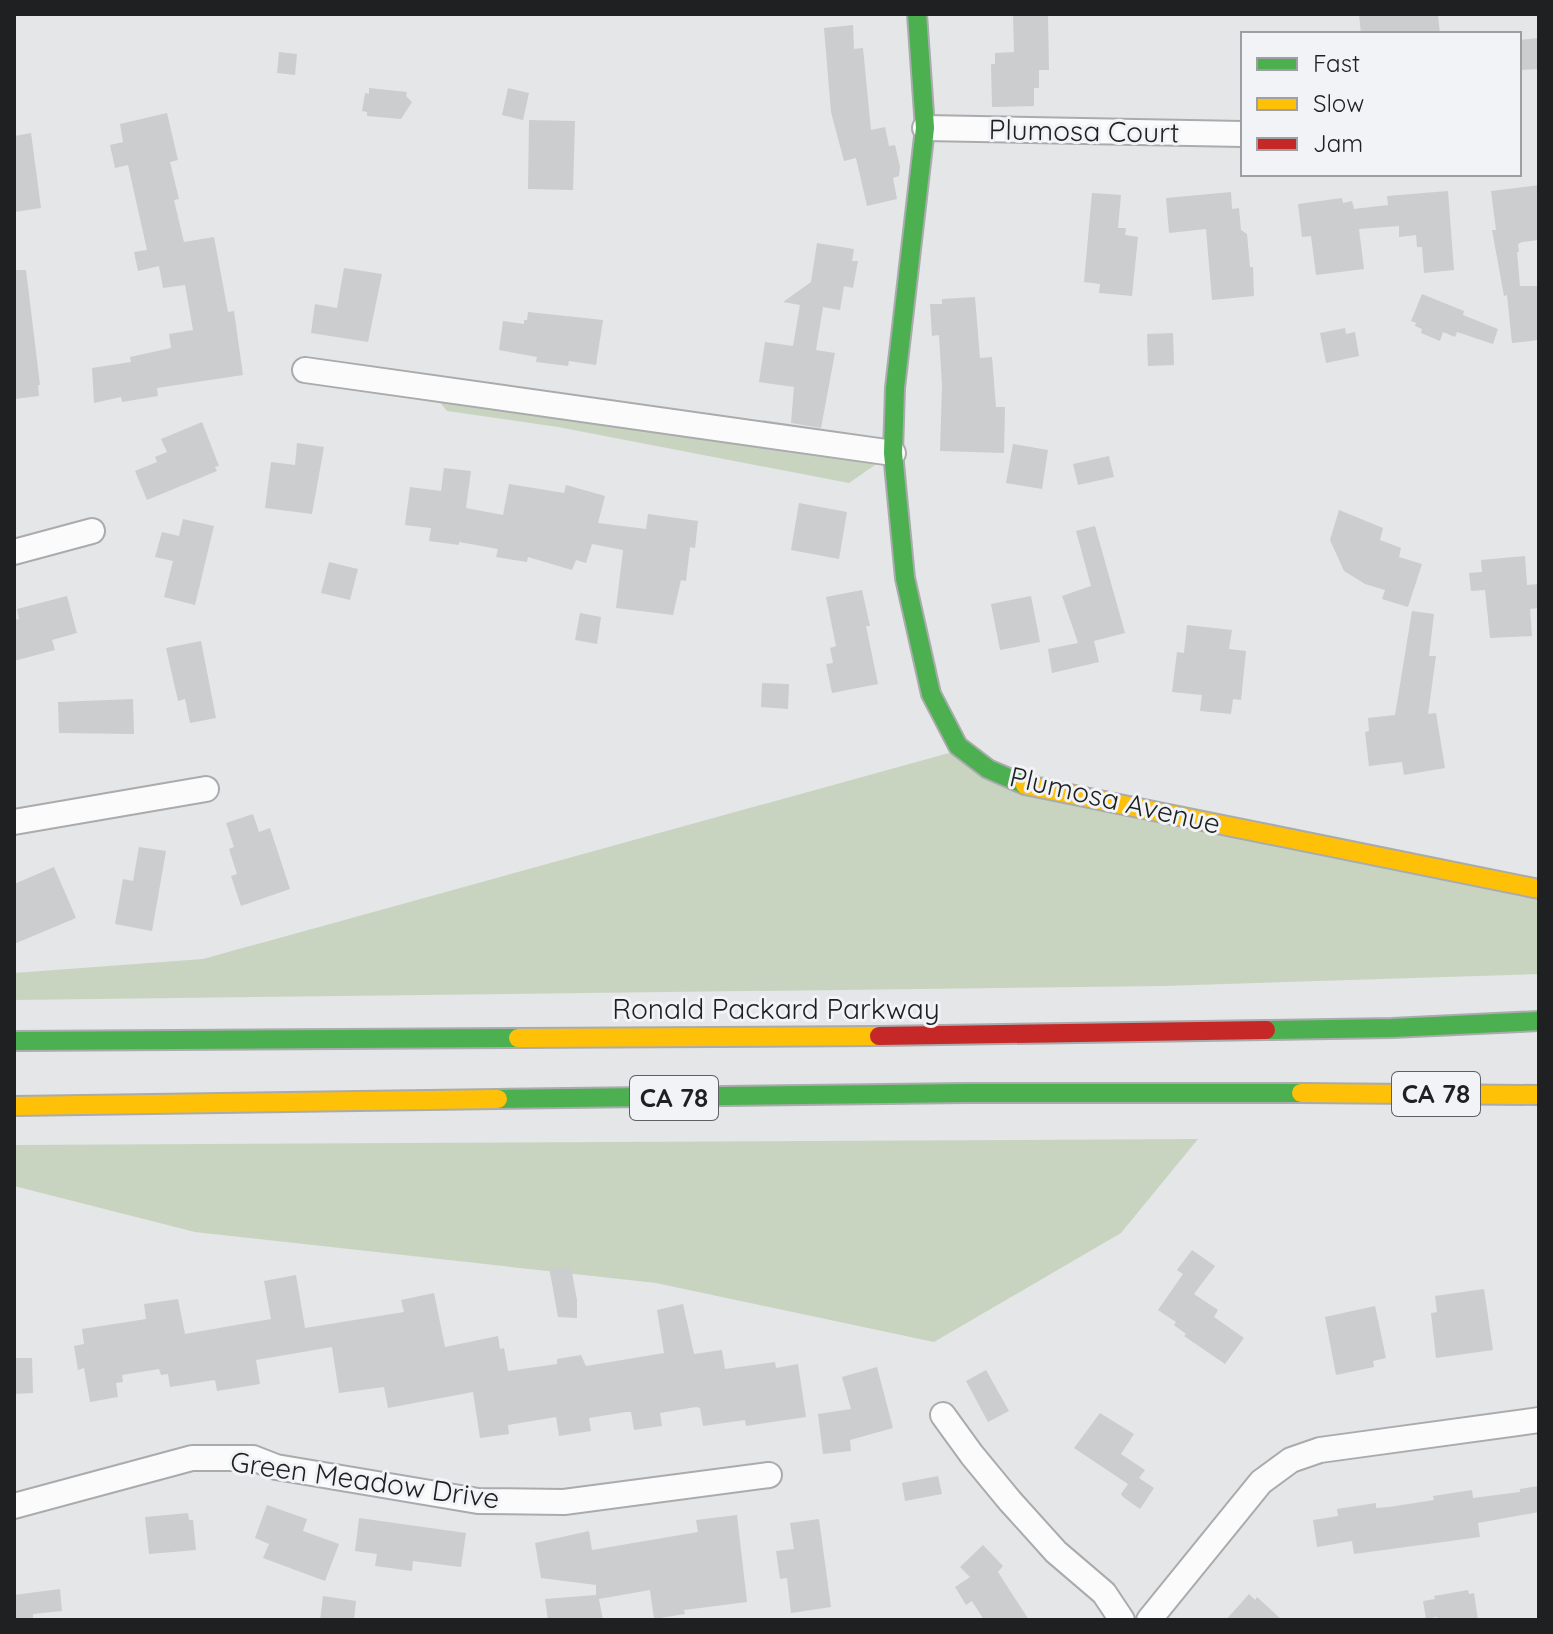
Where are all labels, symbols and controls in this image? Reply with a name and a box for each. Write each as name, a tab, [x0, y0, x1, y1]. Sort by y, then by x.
legend	[1241, 32, 1521, 176]
text: Fast	[1313, 48, 1360, 78]
text: Slow	[1313, 88, 1364, 118]
street label: Plumosa Court	[988, 111, 1180, 150]
text: Jam	[1313, 128, 1363, 158]
street label: Plumosa Avenue	[1006, 758, 1224, 841]
street label: Ronald Packard Parkway	[612, 991, 940, 1026]
road number: CA 78	[1392, 1072, 1480, 1116]
road number: CA 78	[630, 1076, 718, 1120]
street label: Green Meadow Drive	[228, 1443, 502, 1516]

